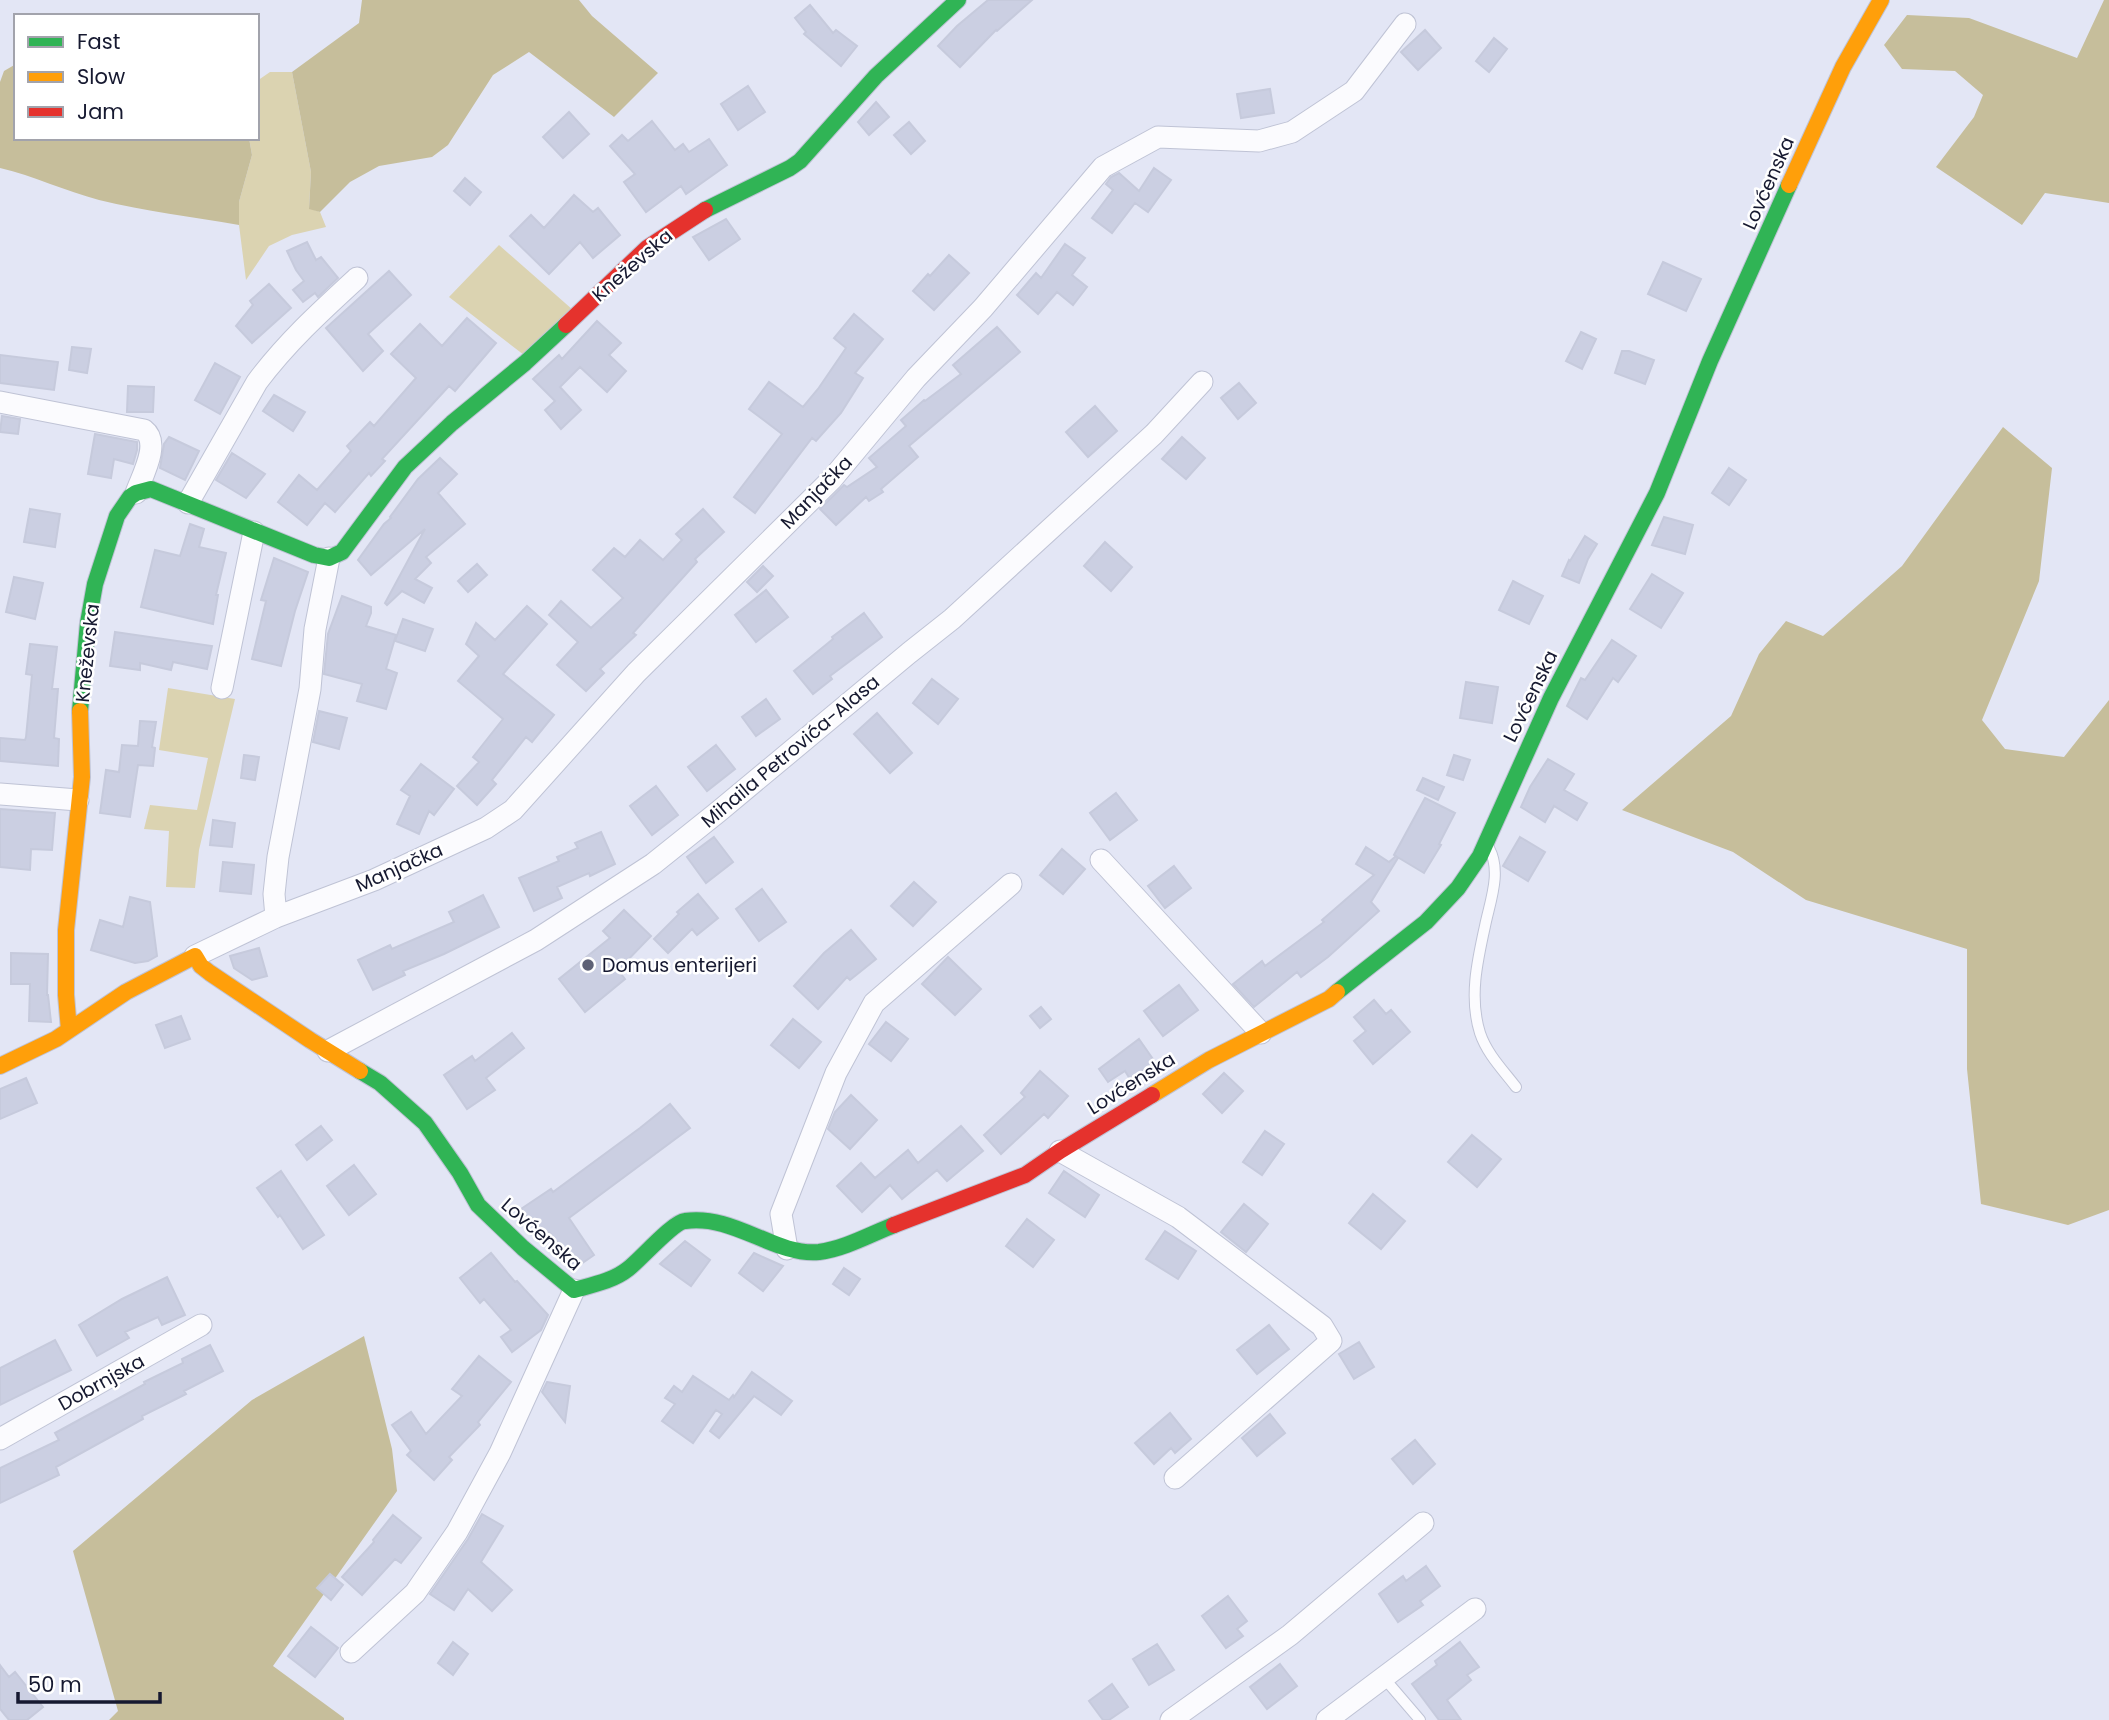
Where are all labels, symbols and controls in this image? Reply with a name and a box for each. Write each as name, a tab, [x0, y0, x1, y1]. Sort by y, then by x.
legend	[14, 14, 259, 140]
text: Fast	[77, 27, 120, 56]
text: Slow	[77, 62, 125, 91]
text: Jam	[77, 97, 124, 126]
street label: Lovćenska	[1736, 132, 1801, 234]
street label: Kneževska	[586, 223, 679, 308]
street label: Manjačka	[774, 449, 858, 535]
street label: Kneževska	[69, 602, 106, 704]
street label: Lovćenska	[1497, 646, 1564, 747]
street label: Mihaila Petrovića-Alasa	[695, 669, 885, 834]
street label: Manjačka	[351, 836, 447, 899]
place label: Domus enterijeri	[602, 952, 757, 979]
marker: Domus enterijeri	[580, 957, 596, 973]
street label: Lovćenska	[1082, 1046, 1180, 1121]
street label: Lovćenska	[495, 1192, 588, 1277]
street label: Dobrnjska	[53, 1348, 149, 1417]
scale bar	[18, 1660, 159, 1704]
text: 50 m	[28, 1670, 82, 1699]

